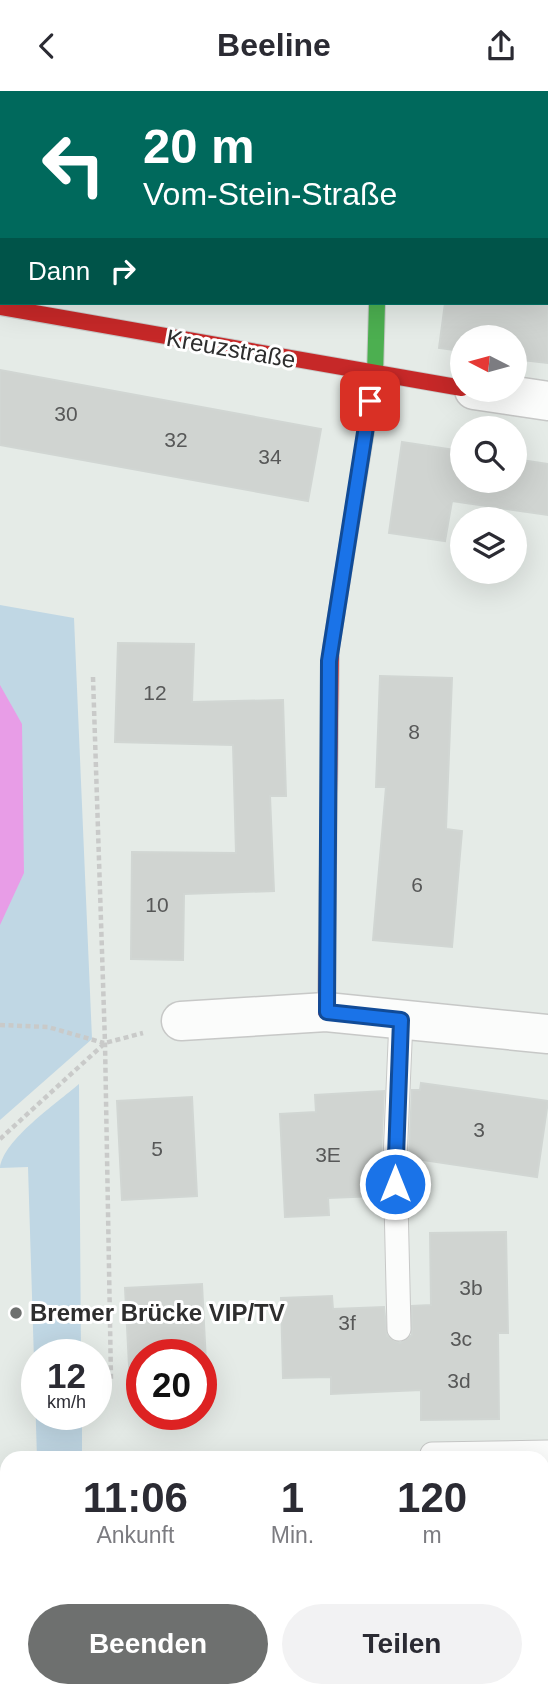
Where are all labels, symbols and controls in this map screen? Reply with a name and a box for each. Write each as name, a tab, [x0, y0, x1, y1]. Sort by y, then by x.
icon: back	[28, 27, 66, 65]
text: Beeline	[217, 27, 331, 63]
icon: share	[482, 27, 520, 65]
icon: left	[28, 119, 119, 210]
text: 20 m	[143, 119, 255, 173]
text: Vom-Stein-Straße	[143, 176, 397, 212]
icon: right	[104, 252, 142, 290]
text: Dann	[28, 256, 90, 286]
street label: Kreuzstraße	[164, 324, 298, 373]
north arrow	[450, 325, 527, 403]
map controls	[450, 325, 527, 584]
pin	[340, 371, 400, 431]
icon: arrive	[351, 382, 389, 420]
house number: 30	[54, 402, 78, 425]
button: search	[450, 416, 527, 493]
house number: 32	[164, 428, 188, 451]
house number: 34	[258, 445, 282, 468]
button: layers	[450, 507, 527, 584]
house number: 12	[143, 681, 167, 704]
house number: 8	[408, 720, 420, 743]
house number: 6	[411, 873, 423, 896]
house number: 10	[145, 893, 169, 916]
house number: 3	[473, 1118, 485, 1141]
house number: 5	[151, 1137, 163, 1160]
house number: 3E	[315, 1143, 341, 1166]
position arrow	[358, 1147, 432, 1221]
house number: 3b	[459, 1276, 483, 1299]
place label: Bremer Brücke VIP/TV	[30, 1299, 285, 1326]
marker: Bremer Brücke VIP/TV	[8, 1305, 24, 1321]
house number: 3f	[338, 1311, 356, 1334]
house number: 3c	[450, 1327, 472, 1350]
speed limit sign: 20	[126, 1339, 217, 1430]
text: 12	[47, 1356, 86, 1395]
house number: 3d	[447, 1369, 471, 1392]
text: km/h	[47, 1392, 86, 1412]
text: 11:06	[83, 1474, 188, 1521]
text: 1	[281, 1474, 304, 1521]
text: 120	[397, 1474, 467, 1521]
text: Ankunft	[96, 1522, 174, 1548]
text: Min.	[271, 1522, 314, 1548]
text: m	[423, 1522, 442, 1548]
button: Beenden	[28, 1604, 268, 1684]
button: Teilen	[282, 1604, 522, 1684]

